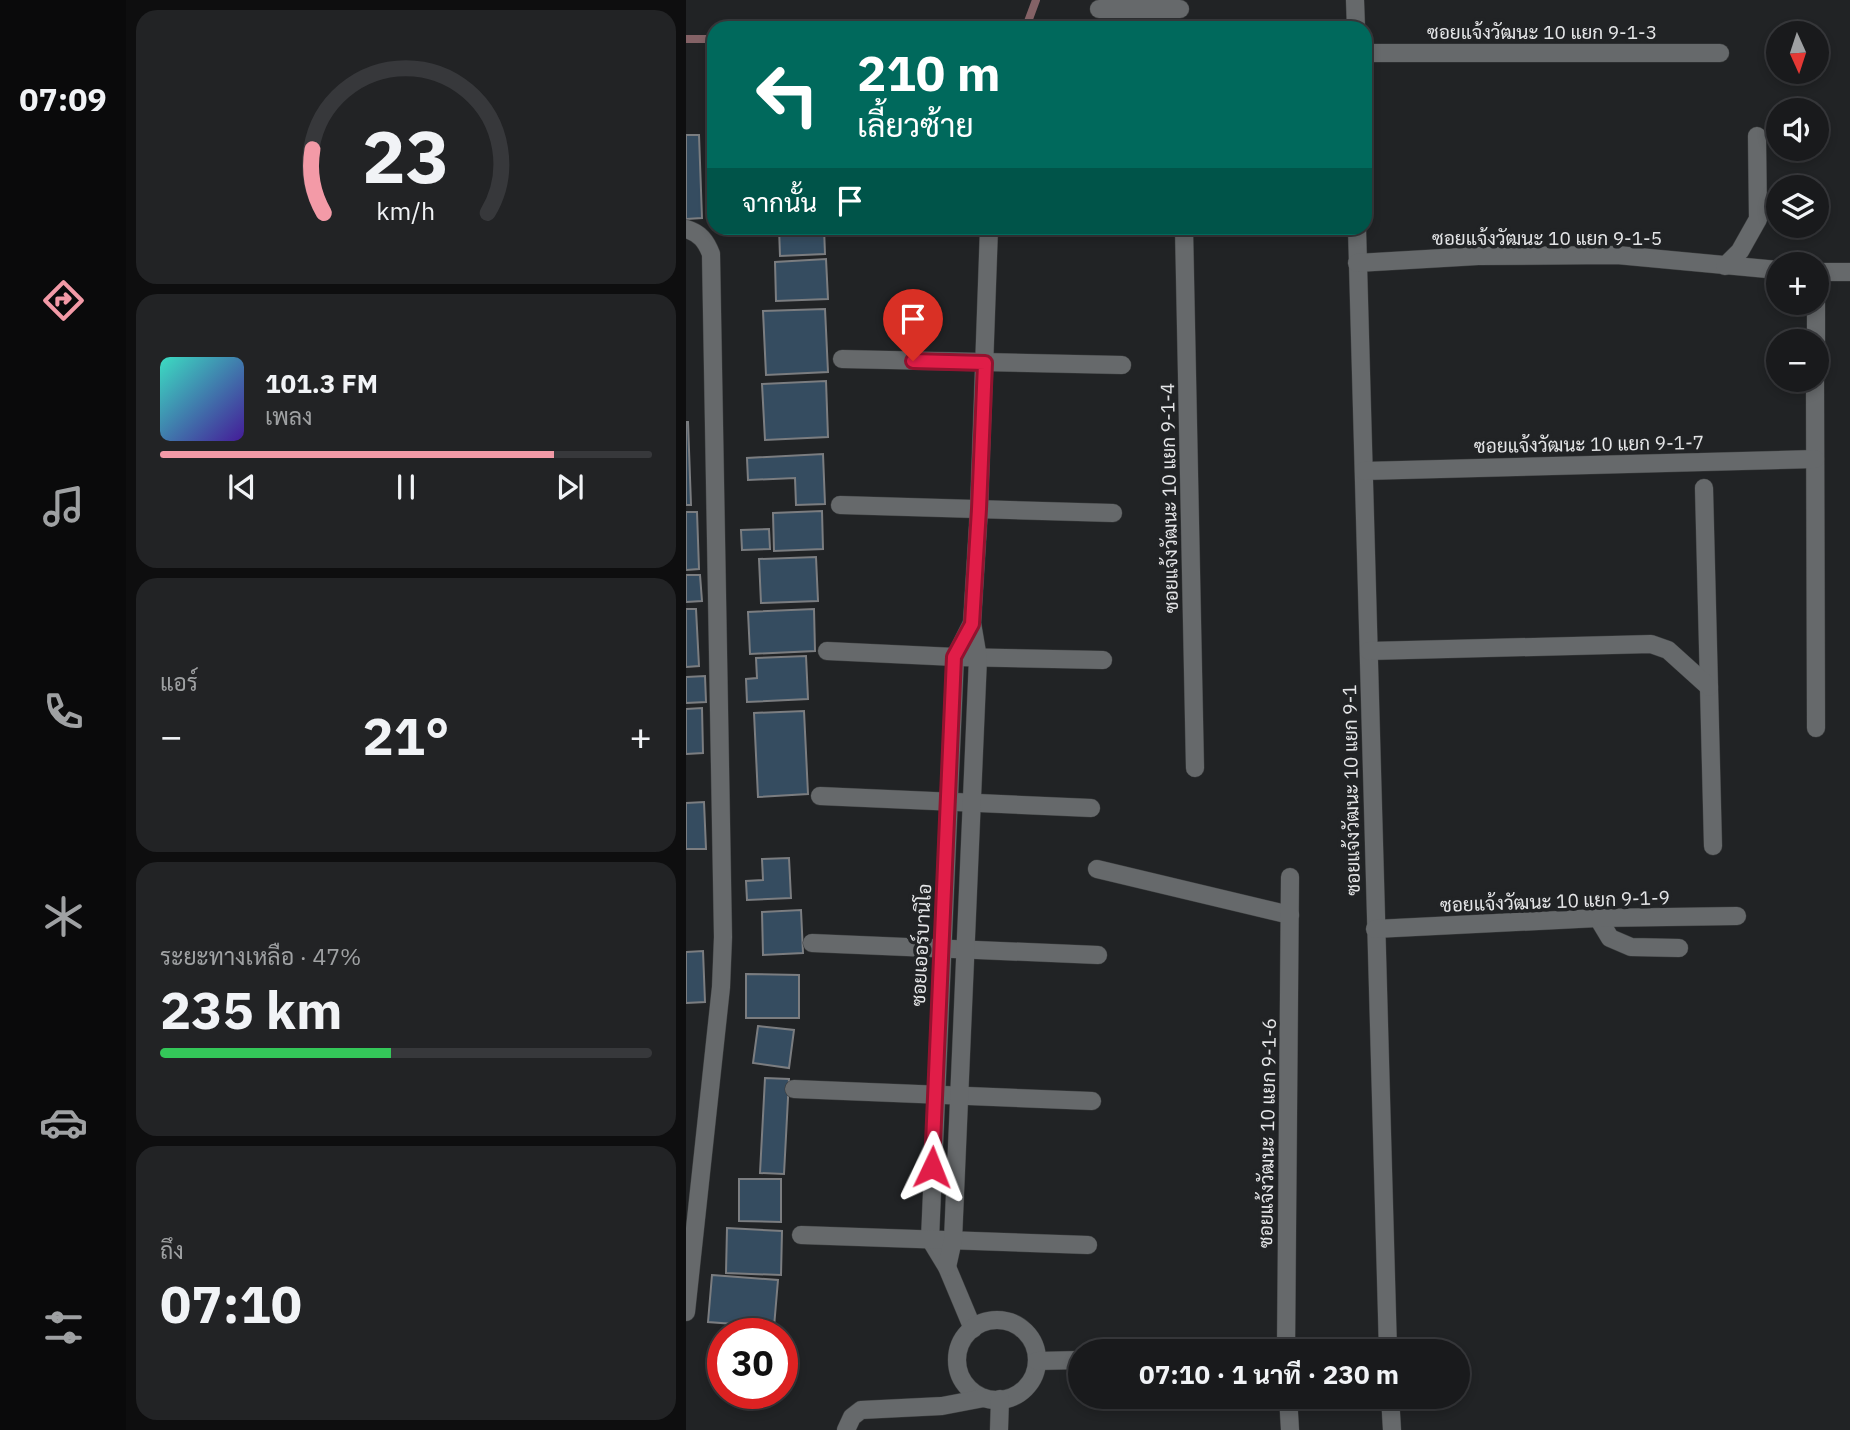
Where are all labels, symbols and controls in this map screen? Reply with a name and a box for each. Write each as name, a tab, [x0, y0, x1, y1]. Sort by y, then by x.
street label: ซอยแจ้งวัฒนะ 10 แยก 9-1-3	[1427, 20, 1657, 44]
north arrow	[1766, 21, 1829, 84]
map controls	[1766, 21, 1829, 392]
text: 210 m	[857, 41, 1001, 104]
icon: left	[742, 49, 833, 140]
text: 07:09	[19, 78, 107, 120]
button: sound	[1766, 98, 1829, 161]
text: เลี้ยวซ้าย	[857, 104, 974, 146]
text: 23	[362, 108, 450, 203]
button: layers	[1766, 175, 1829, 238]
icon: arrive	[831, 182, 869, 220]
text: จากนั้น	[742, 185, 817, 219]
text: km/h	[377, 194, 435, 227]
street label: ซอยแจ้งวัฒนะ 10 แยก 9-1-5	[1432, 226, 1662, 250]
button: +	[1766, 252, 1829, 315]
icon: directions	[39, 276, 88, 325]
pin	[883, 289, 943, 361]
icon: arrive	[894, 300, 932, 338]
button: −	[1766, 329, 1829, 392]
text: 101.3 FM	[265, 366, 378, 400]
street label: ซอยแจ้งวัฒนะ 10 แยก 9-1-4	[1155, 383, 1183, 613]
text: เพลง	[265, 401, 312, 431]
street label: ซอยแจ้งวัฒนะ 10 แยก 9-1-7	[1474, 430, 1704, 458]
icon: previous	[223, 468, 261, 506]
icon: pause	[387, 468, 425, 506]
icon: next	[551, 468, 589, 506]
icon: music	[39, 482, 88, 531]
text: แอร์	[160, 667, 198, 697]
street label: ซอยแจ้งวัฒนะ 10 แยก 9-1	[1337, 684, 1365, 896]
icon: phone	[39, 687, 88, 736]
text: 21°	[363, 702, 449, 769]
text: −	[160, 711, 183, 760]
text: +	[629, 711, 652, 760]
street label: ซอยเออร์บานิโอ	[906, 883, 936, 1007]
street label: ซอยแจ้งวัฒนะ 10 แยก 9-1-9	[1440, 885, 1670, 917]
icon: climate	[39, 892, 88, 941]
text: ระยะทางเหลือ · 47%	[160, 941, 361, 971]
text: 235 km	[160, 976, 342, 1043]
street label: ซอยแจ้งวัฒนะ 10 แยก 9-1-6	[1253, 1018, 1281, 1248]
icon: car	[39, 1098, 88, 1147]
position arrow	[895, 1130, 969, 1204]
text: ถึง	[160, 1235, 184, 1265]
text: 07:10	[160, 1270, 302, 1337]
icon: filters	[39, 1303, 88, 1352]
speed limit sign: 30	[707, 1318, 798, 1409]
text: 07:10 · 1 นาที · 230 m	[1139, 1357, 1399, 1391]

